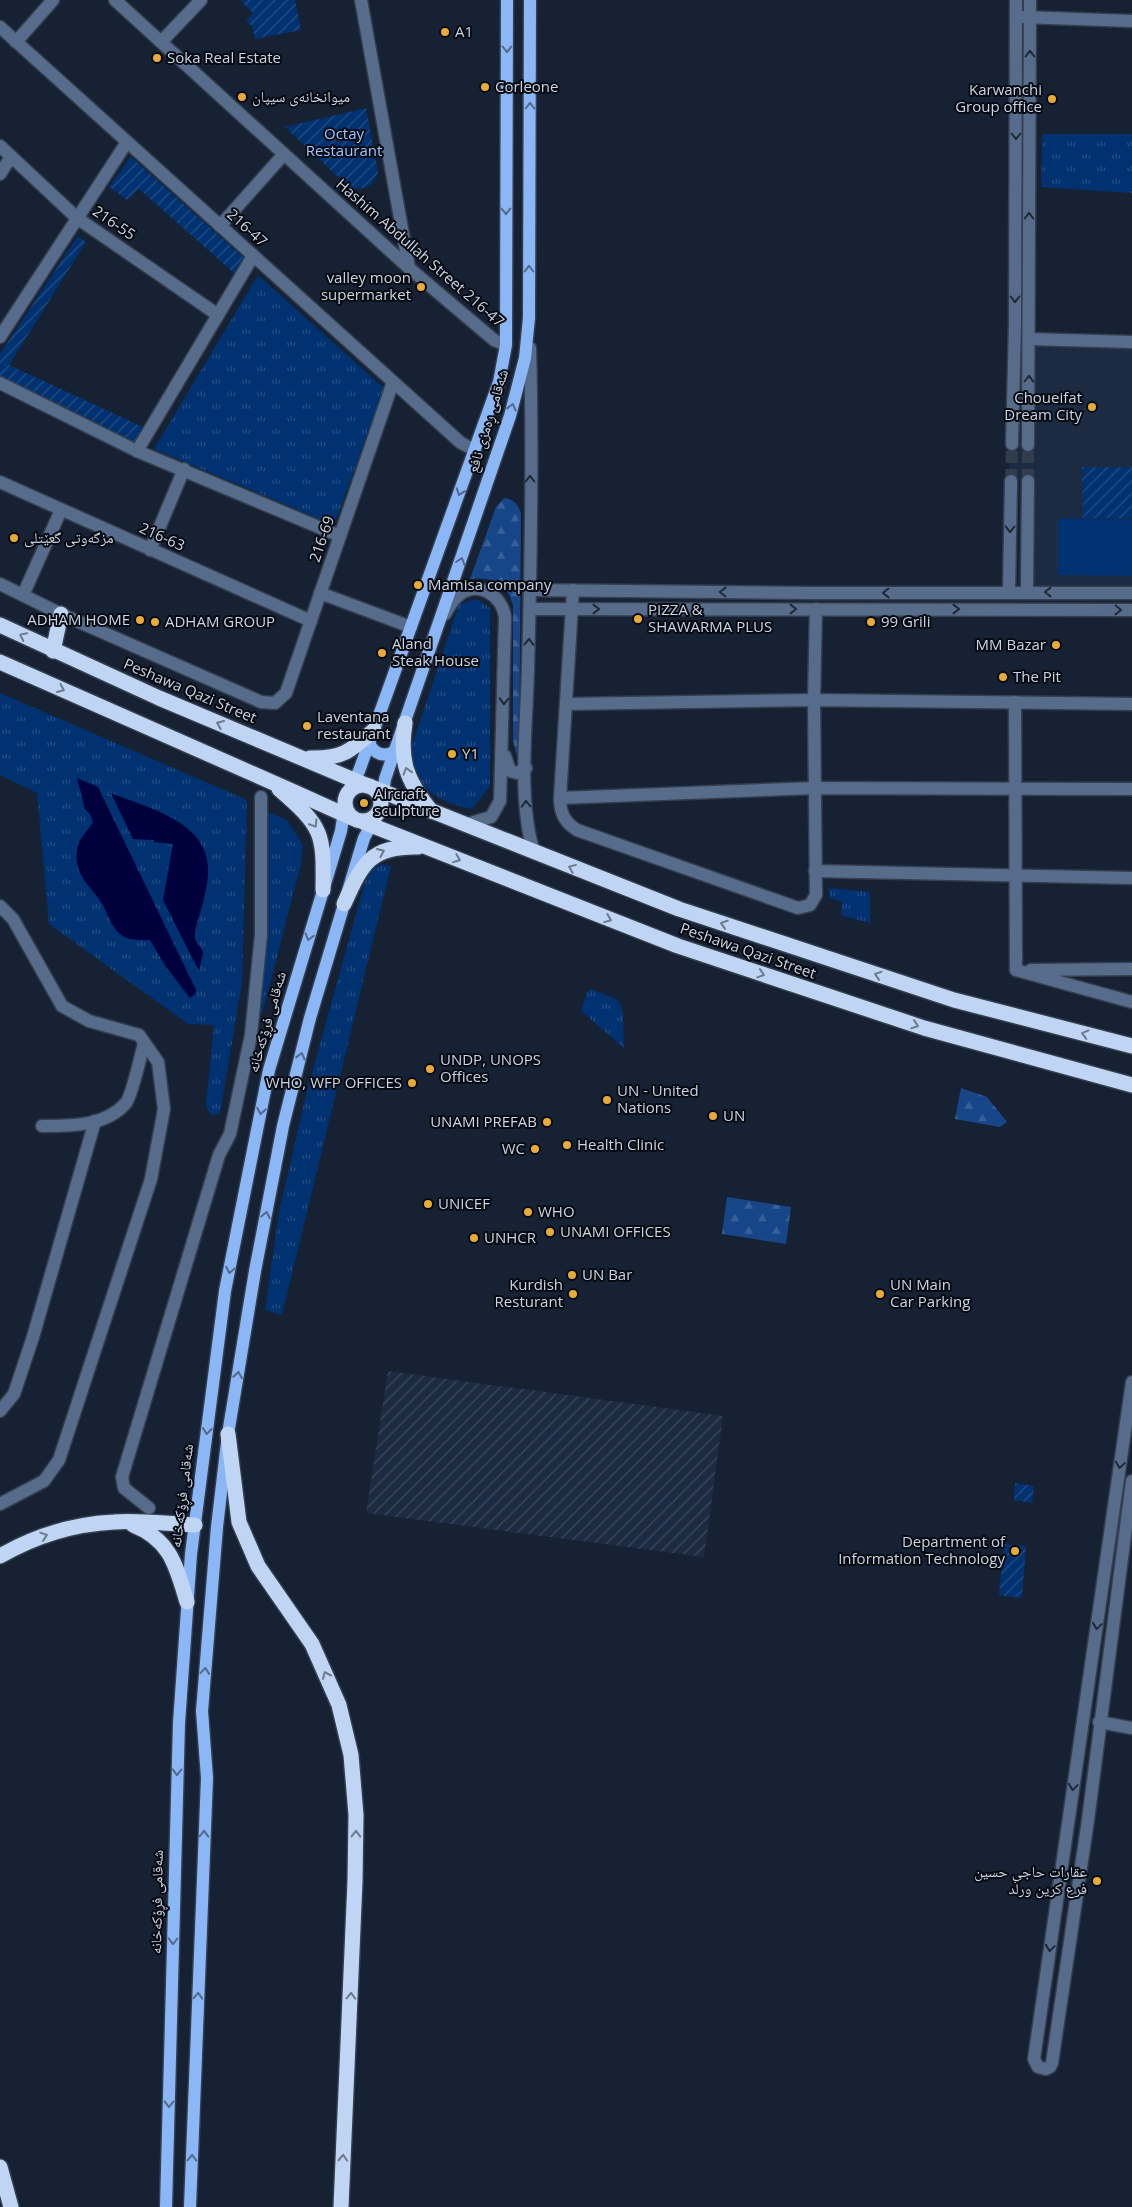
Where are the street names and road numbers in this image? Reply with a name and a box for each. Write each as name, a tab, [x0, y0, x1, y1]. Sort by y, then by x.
street label: Hashim Abdullah Street 216-47	[332, 174, 509, 331]
street label: 216-55	[89, 201, 140, 244]
street label: 216-47	[223, 204, 272, 251]
street label: شەقامی ڕەمزی نافع	[462, 366, 515, 476]
street label: 216-69	[304, 513, 338, 564]
street label: 216-63	[137, 517, 188, 555]
street label: Peshawa Qazi Street	[121, 653, 260, 727]
street label: Peshawa Qazi Street	[678, 917, 819, 983]
street label: شەقامی فڕۆکەخانە	[242, 969, 293, 1076]
street label: شەقامی فڕۆکەخانە	[165, 1443, 200, 1549]
street label: شەقامی فڕۆکەخانە	[145, 1849, 170, 1954]

